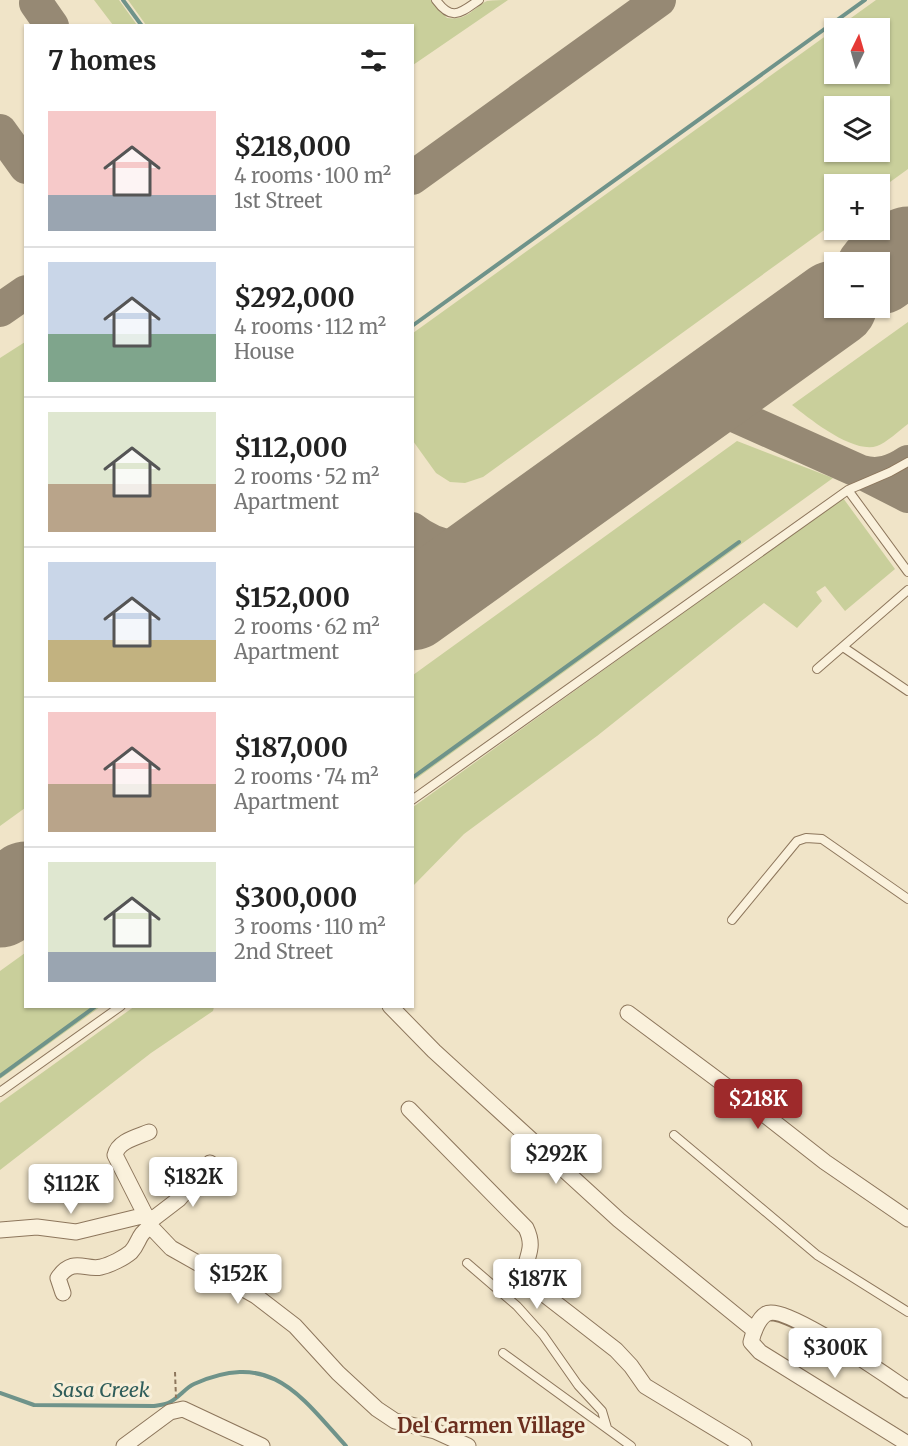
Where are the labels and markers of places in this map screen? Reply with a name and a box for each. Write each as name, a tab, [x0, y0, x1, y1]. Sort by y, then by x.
pin: $218K	[716, 1079, 800, 1130]
pin: $292K	[514, 1134, 598, 1185]
pin: $182K	[151, 1157, 235, 1208]
pin: $112K	[29, 1164, 113, 1215]
pin: $152K	[196, 1254, 280, 1305]
pin: $187K	[495, 1259, 579, 1310]
pin: $300K	[793, 1328, 877, 1379]

